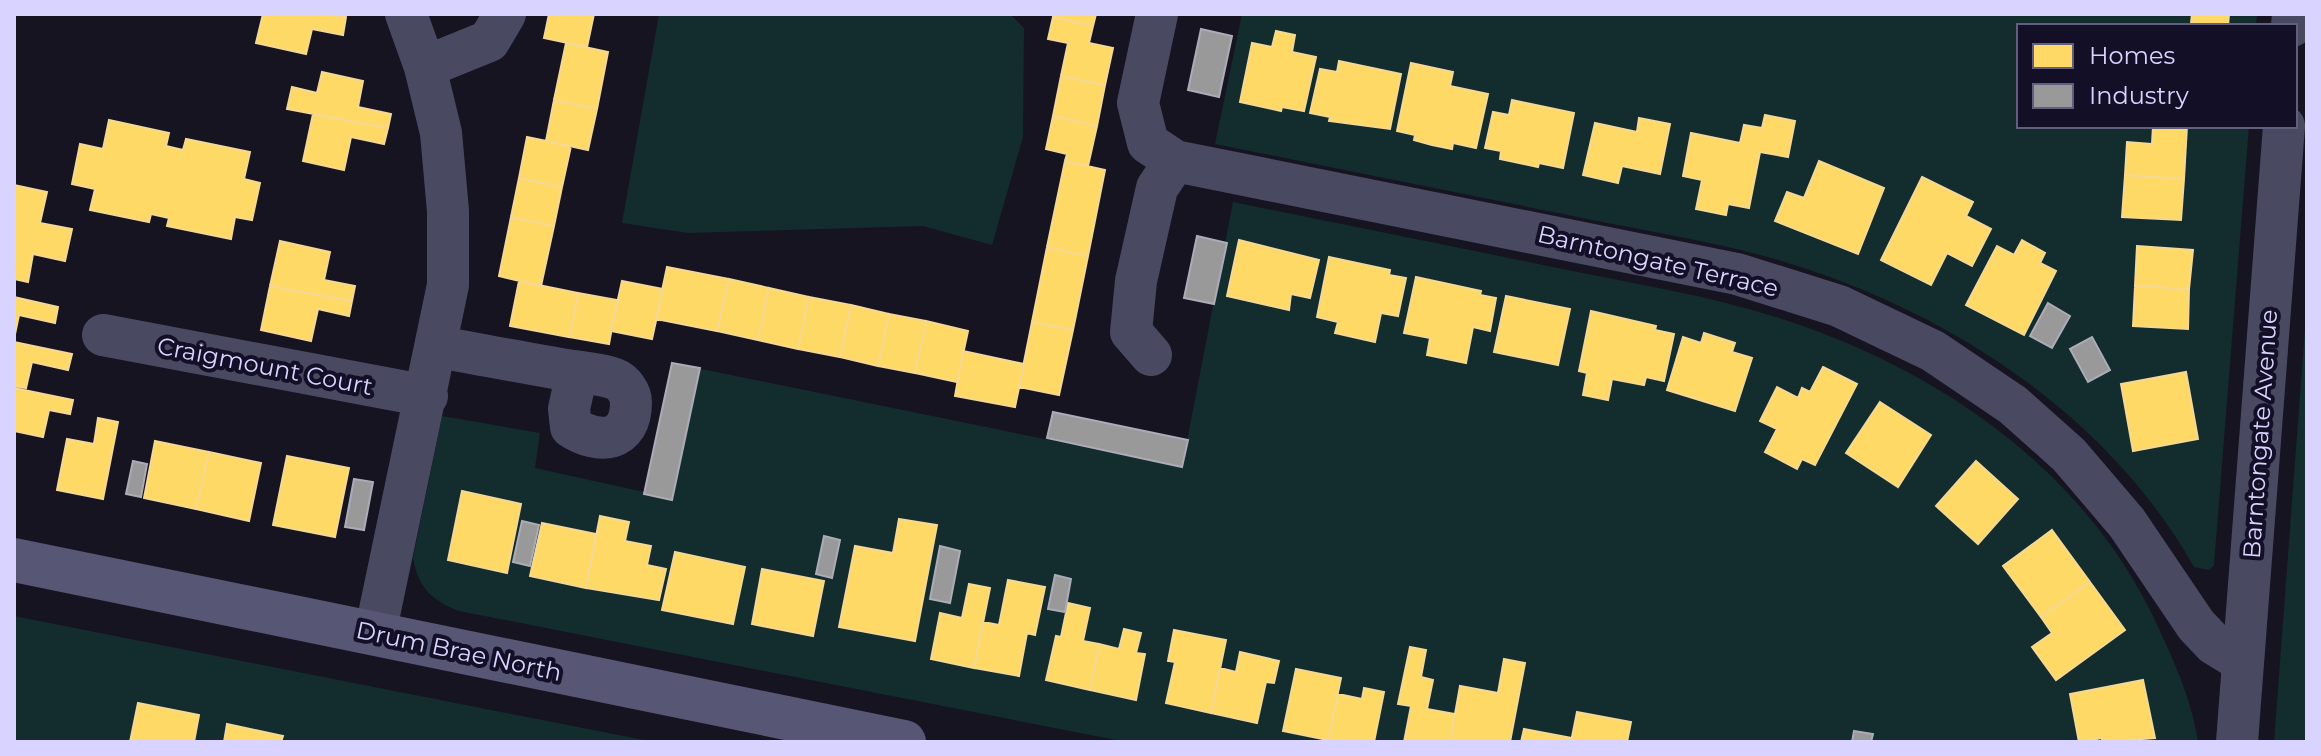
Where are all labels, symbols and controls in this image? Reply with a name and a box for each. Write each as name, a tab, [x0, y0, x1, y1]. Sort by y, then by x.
legend	[2017, 24, 2297, 128]
text: Homes	[2089, 41, 2175, 70]
text: Industry	[2089, 81, 2189, 110]
street label: Barntongate Terrace	[1535, 219, 1781, 303]
street label: Barntongate Avenue	[2237, 308, 2283, 560]
street label: Craigmount Court	[155, 331, 375, 401]
street label: Drum Brae North	[354, 615, 564, 687]

